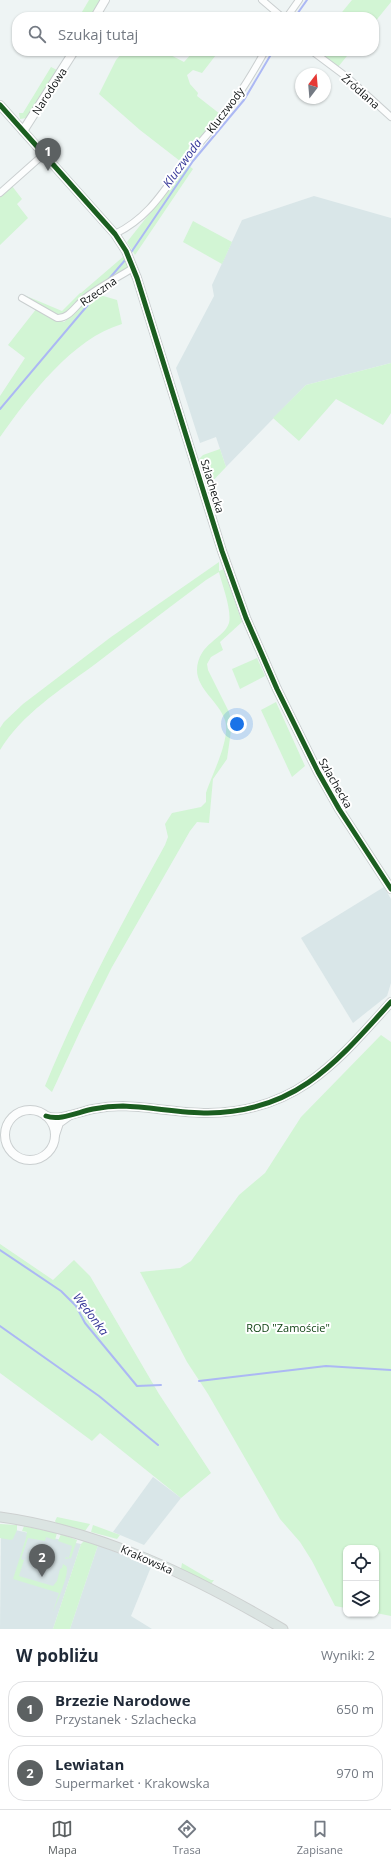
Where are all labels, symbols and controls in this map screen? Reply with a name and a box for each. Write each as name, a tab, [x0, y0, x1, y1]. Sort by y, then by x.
search box	[12, 12, 379, 56]
icon: search	[26, 23, 48, 45]
text: Szukaj tutaj	[58, 24, 138, 44]
street label: Narodowa	[28, 64, 70, 118]
north arrow	[295, 68, 331, 104]
street label: Źródlana	[339, 70, 383, 112]
street label: Kluczwody	[203, 84, 248, 136]
water label: Kluczwoda	[159, 135, 206, 191]
pin: 1	[35, 138, 61, 171]
street label: Rzeczna	[77, 273, 119, 309]
street label: Szlachecka	[198, 457, 228, 515]
your location	[227, 714, 247, 734]
street label: Szlachecka	[316, 755, 356, 811]
water label: Wędonka	[69, 1289, 113, 1339]
park label: ROD "Zamoście"	[246, 1320, 330, 1335]
street label: Krakowska	[119, 1541, 175, 1577]
pin: 2	[29, 1544, 55, 1577]
map controls	[343, 1545, 379, 1617]
button: locate	[343, 1545, 379, 1581]
button: layers	[343, 1581, 379, 1617]
text: W pobliżu	[16, 1644, 99, 1667]
text: Wyniki: 2	[321, 1646, 375, 1664]
text: Brzezie Narodowe	[55, 1690, 191, 1710]
text: 1	[26, 1700, 34, 1718]
text: 650 m	[336, 1700, 374, 1718]
text: Przystanek · Szlachecka	[55, 1710, 197, 1728]
text: Lewiatan	[55, 1754, 124, 1774]
text: 2	[26, 1764, 34, 1782]
text: 970 m	[336, 1764, 374, 1782]
text: Supermarket · Krakowska	[55, 1774, 210, 1792]
tab: Mapa	[48, 1818, 77, 1857]
tab: Trasa	[173, 1818, 201, 1857]
tab: Zapisane	[297, 1818, 343, 1857]

